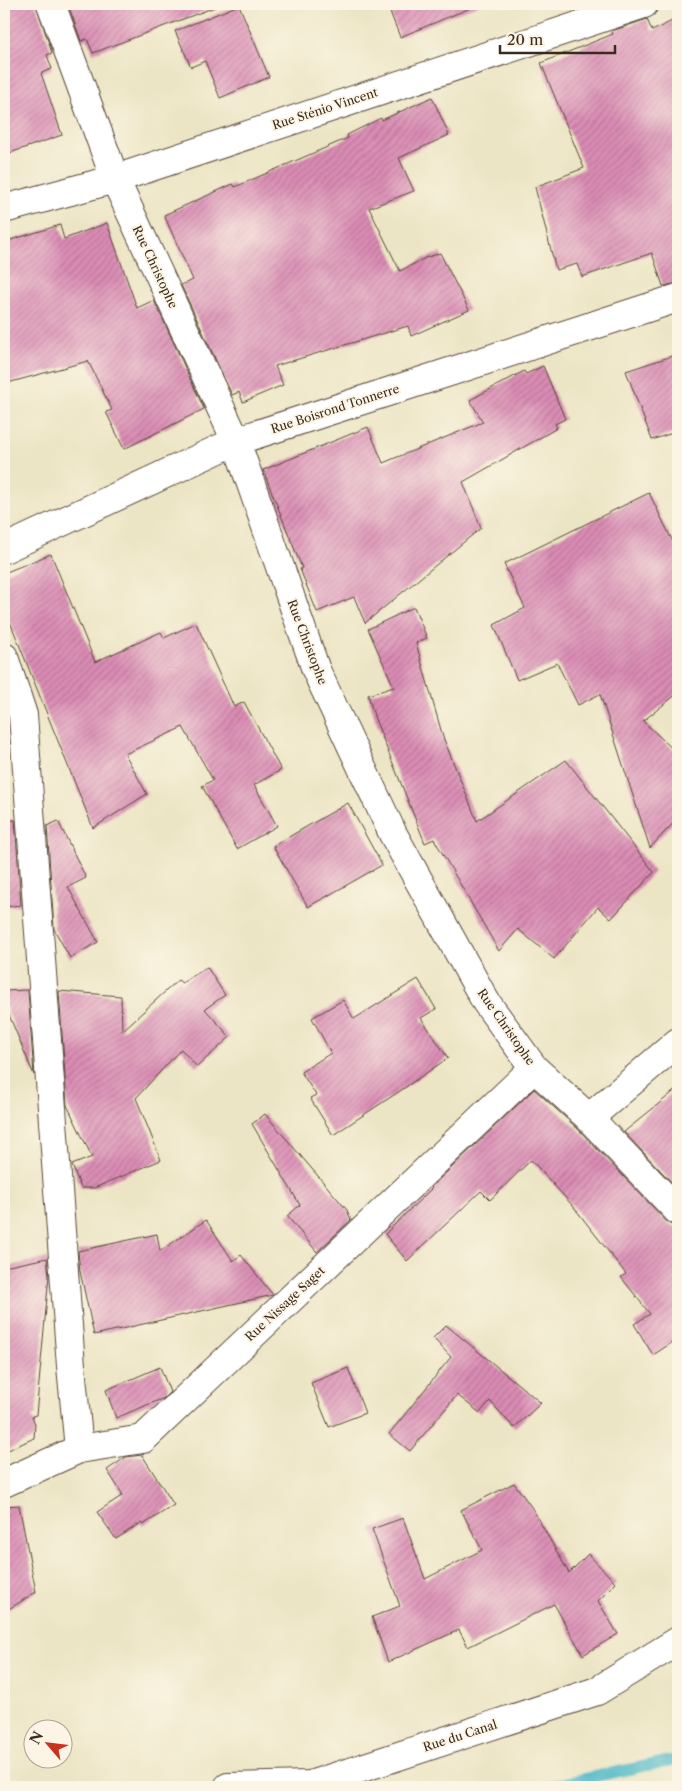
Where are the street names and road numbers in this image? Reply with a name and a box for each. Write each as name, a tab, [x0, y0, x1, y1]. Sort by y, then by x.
street label: Rue Sténio Vincent	[270, 84, 380, 133]
street label: Rue Christophe	[130, 223, 181, 311]
street label: Rue Boisrond Tonnerre	[269, 381, 401, 436]
street label: Rue Christophe	[284, 597, 331, 687]
street label: Rue Christophe	[474, 986, 539, 1068]
street label: Rue Nissage Saget	[242, 1262, 328, 1344]
street label: Rue du Canal	[421, 1716, 499, 1755]

